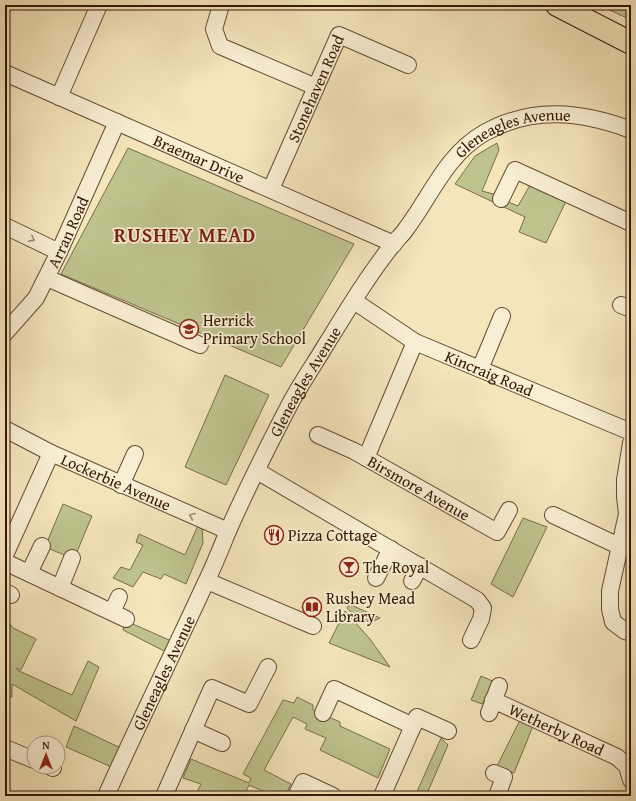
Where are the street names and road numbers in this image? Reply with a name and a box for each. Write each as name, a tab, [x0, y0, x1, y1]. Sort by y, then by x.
street label: Stonehaven Road	[281, 30, 350, 146]
street label: Gleneagles Avenue	[449, 102, 572, 163]
street label: Braemar Drive	[150, 128, 248, 189]
street label: Arran Road	[41, 192, 95, 272]
street label: Gleneagles Avenue	[263, 322, 347, 441]
street label: Kincraig Road	[442, 344, 538, 402]
street label: Lockerbie Avenue	[57, 447, 175, 516]
street label: Birsmore Avenue	[363, 449, 475, 526]
street label: Gleneagles Avenue	[126, 611, 201, 734]
street label: Wetherby Road	[505, 697, 609, 762]

